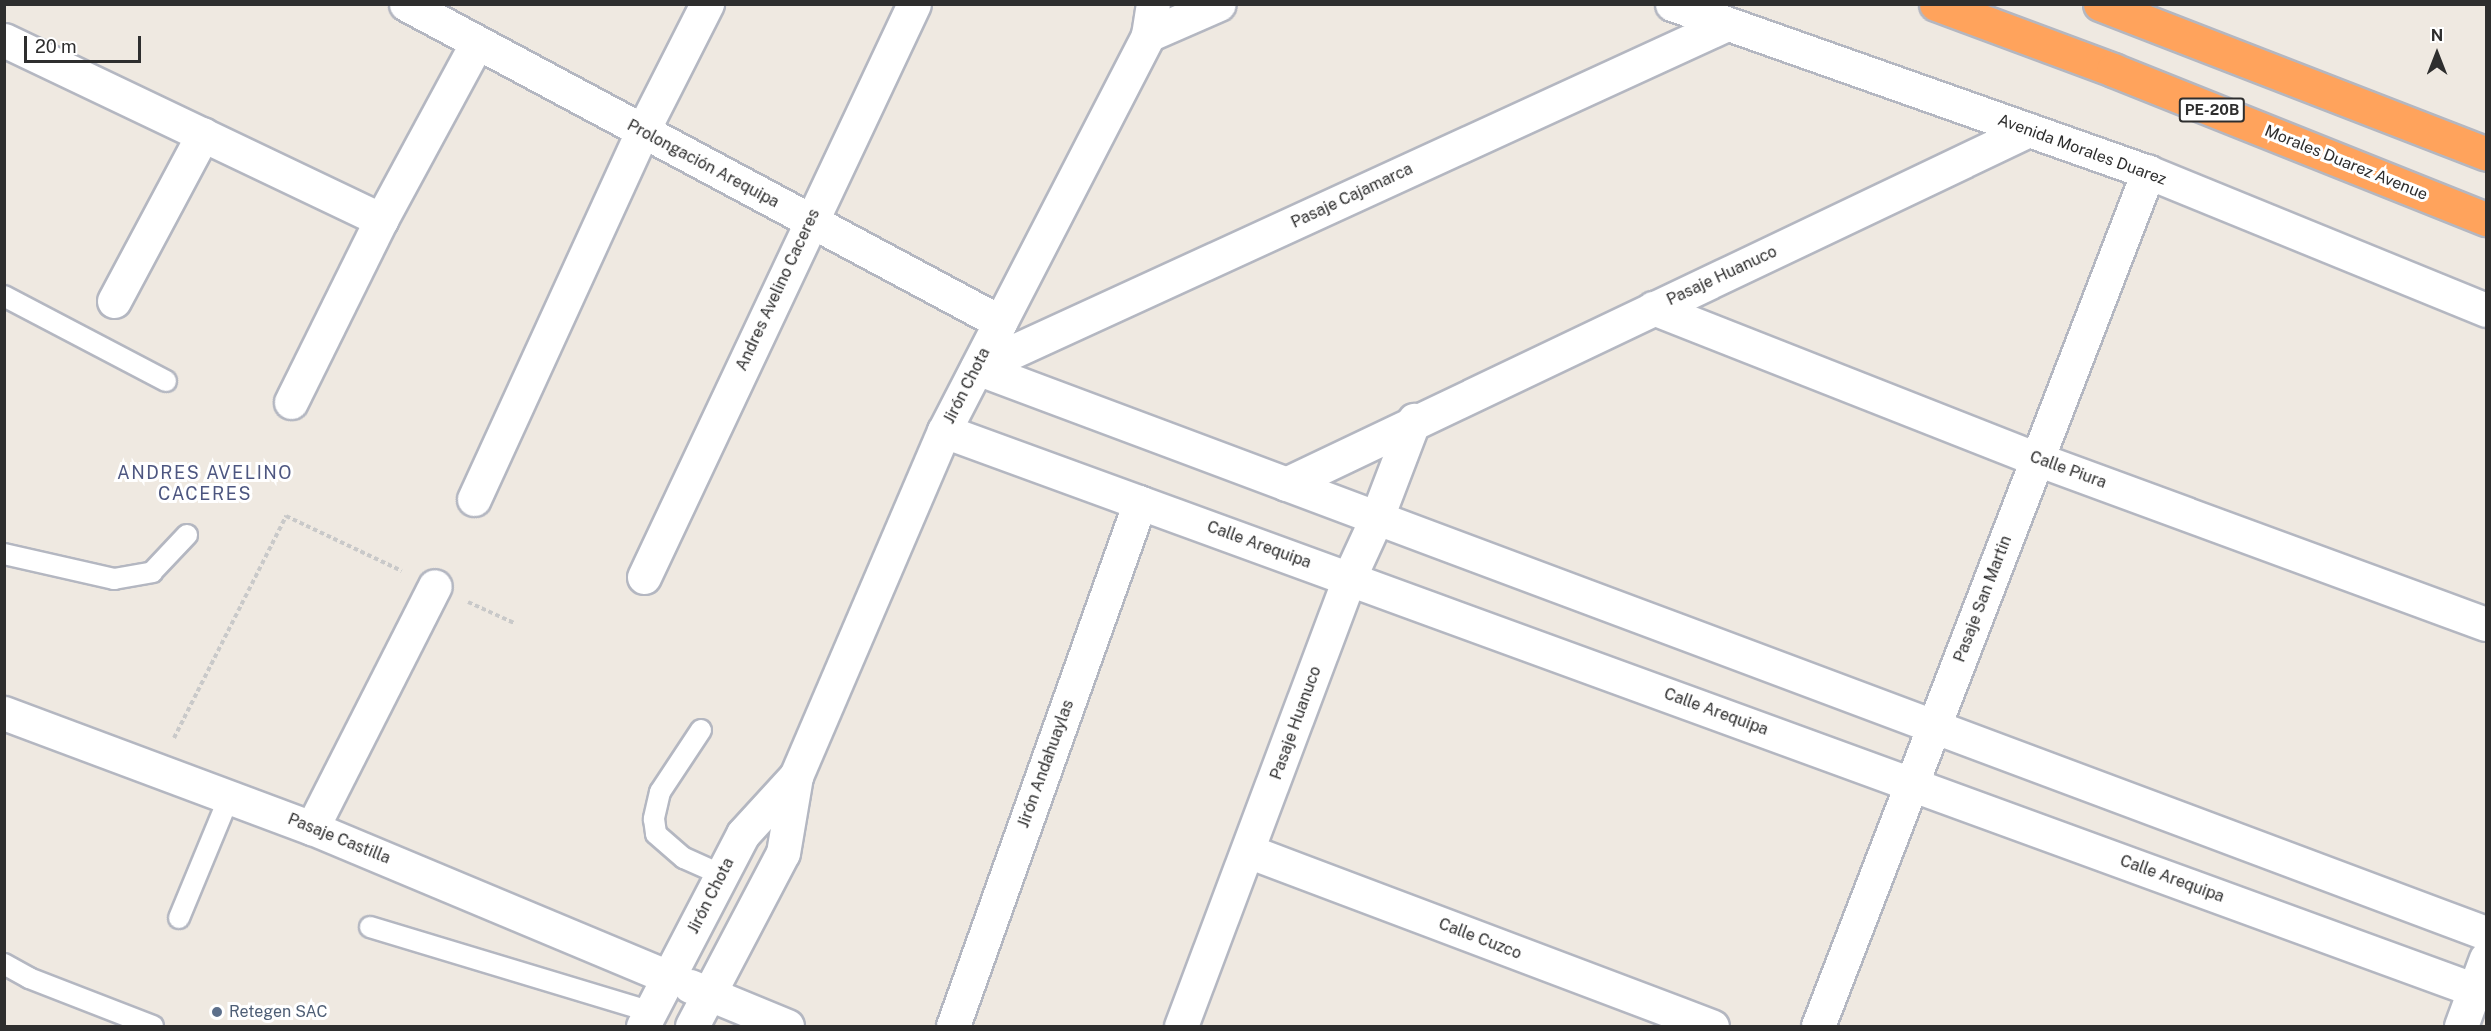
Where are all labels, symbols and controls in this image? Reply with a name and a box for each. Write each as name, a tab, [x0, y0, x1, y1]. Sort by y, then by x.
scale bar	[27, 24, 144, 62]
north arrow	[2407, 24, 2467, 84]
text: N	[2431, 26, 2443, 45]
text: 20 m	[35, 36, 77, 57]
road number: PE-20B	[2178, 98, 2246, 122]
street label: Avenida Morales Duarez	[1995, 111, 2169, 189]
street label: Prolongación Arequipa	[624, 116, 782, 212]
street label: Morales Duarez Avenue	[2262, 121, 2430, 205]
street label: Pasaje Cajamarca	[1288, 159, 1416, 233]
street label: Andres Avelino Caceres	[732, 206, 824, 374]
street label: Pasaje Huanuco	[1664, 242, 1780, 310]
street label: Jirón Chota	[940, 345, 994, 427]
street label: Calle Piura	[2027, 447, 2109, 493]
district label: ANDRES AVELINO CACERES	[117, 463, 293, 506]
street label: Calle Arequipa	[1204, 517, 1314, 573]
street label: Pasaje San Martin	[1950, 533, 2016, 665]
street label: Pasaje Huanuco	[1267, 664, 1325, 782]
street label: Calle Arequipa	[1661, 684, 1771, 740]
street label: Jirón Andahuaylas	[1014, 697, 1078, 831]
street label: Pasaje Castilla	[285, 810, 393, 868]
street label: Calle Arequipa	[2117, 851, 2227, 907]
street label: Jirón Chota	[684, 855, 738, 937]
street label: Calle Cuzco	[1436, 914, 1524, 964]
place label: Retegen SAC	[229, 1002, 327, 1022]
marker: Retegen SAC	[210, 1005, 224, 1019]

